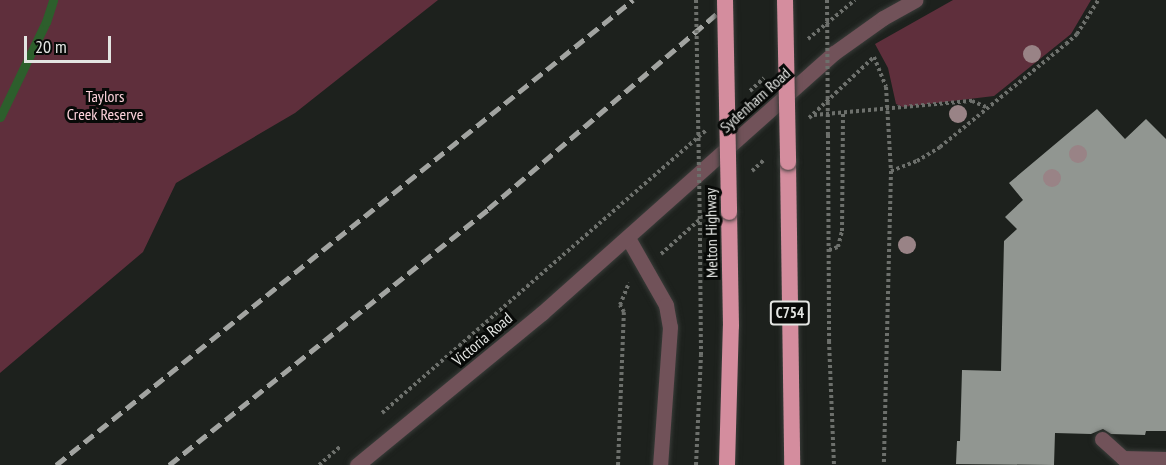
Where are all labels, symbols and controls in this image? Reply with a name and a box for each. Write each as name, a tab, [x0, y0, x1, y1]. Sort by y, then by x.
scale bar	[27, 24, 114, 62]
text: 20 m	[35, 35, 67, 58]
street label: Sydenham Road	[716, 63, 794, 137]
park label: Taylors Creek Reserve	[66, 86, 144, 124]
street label: Melton Highway	[701, 188, 721, 278]
road number: C754	[769, 301, 811, 325]
street label: Victoria Road	[448, 308, 516, 370]

